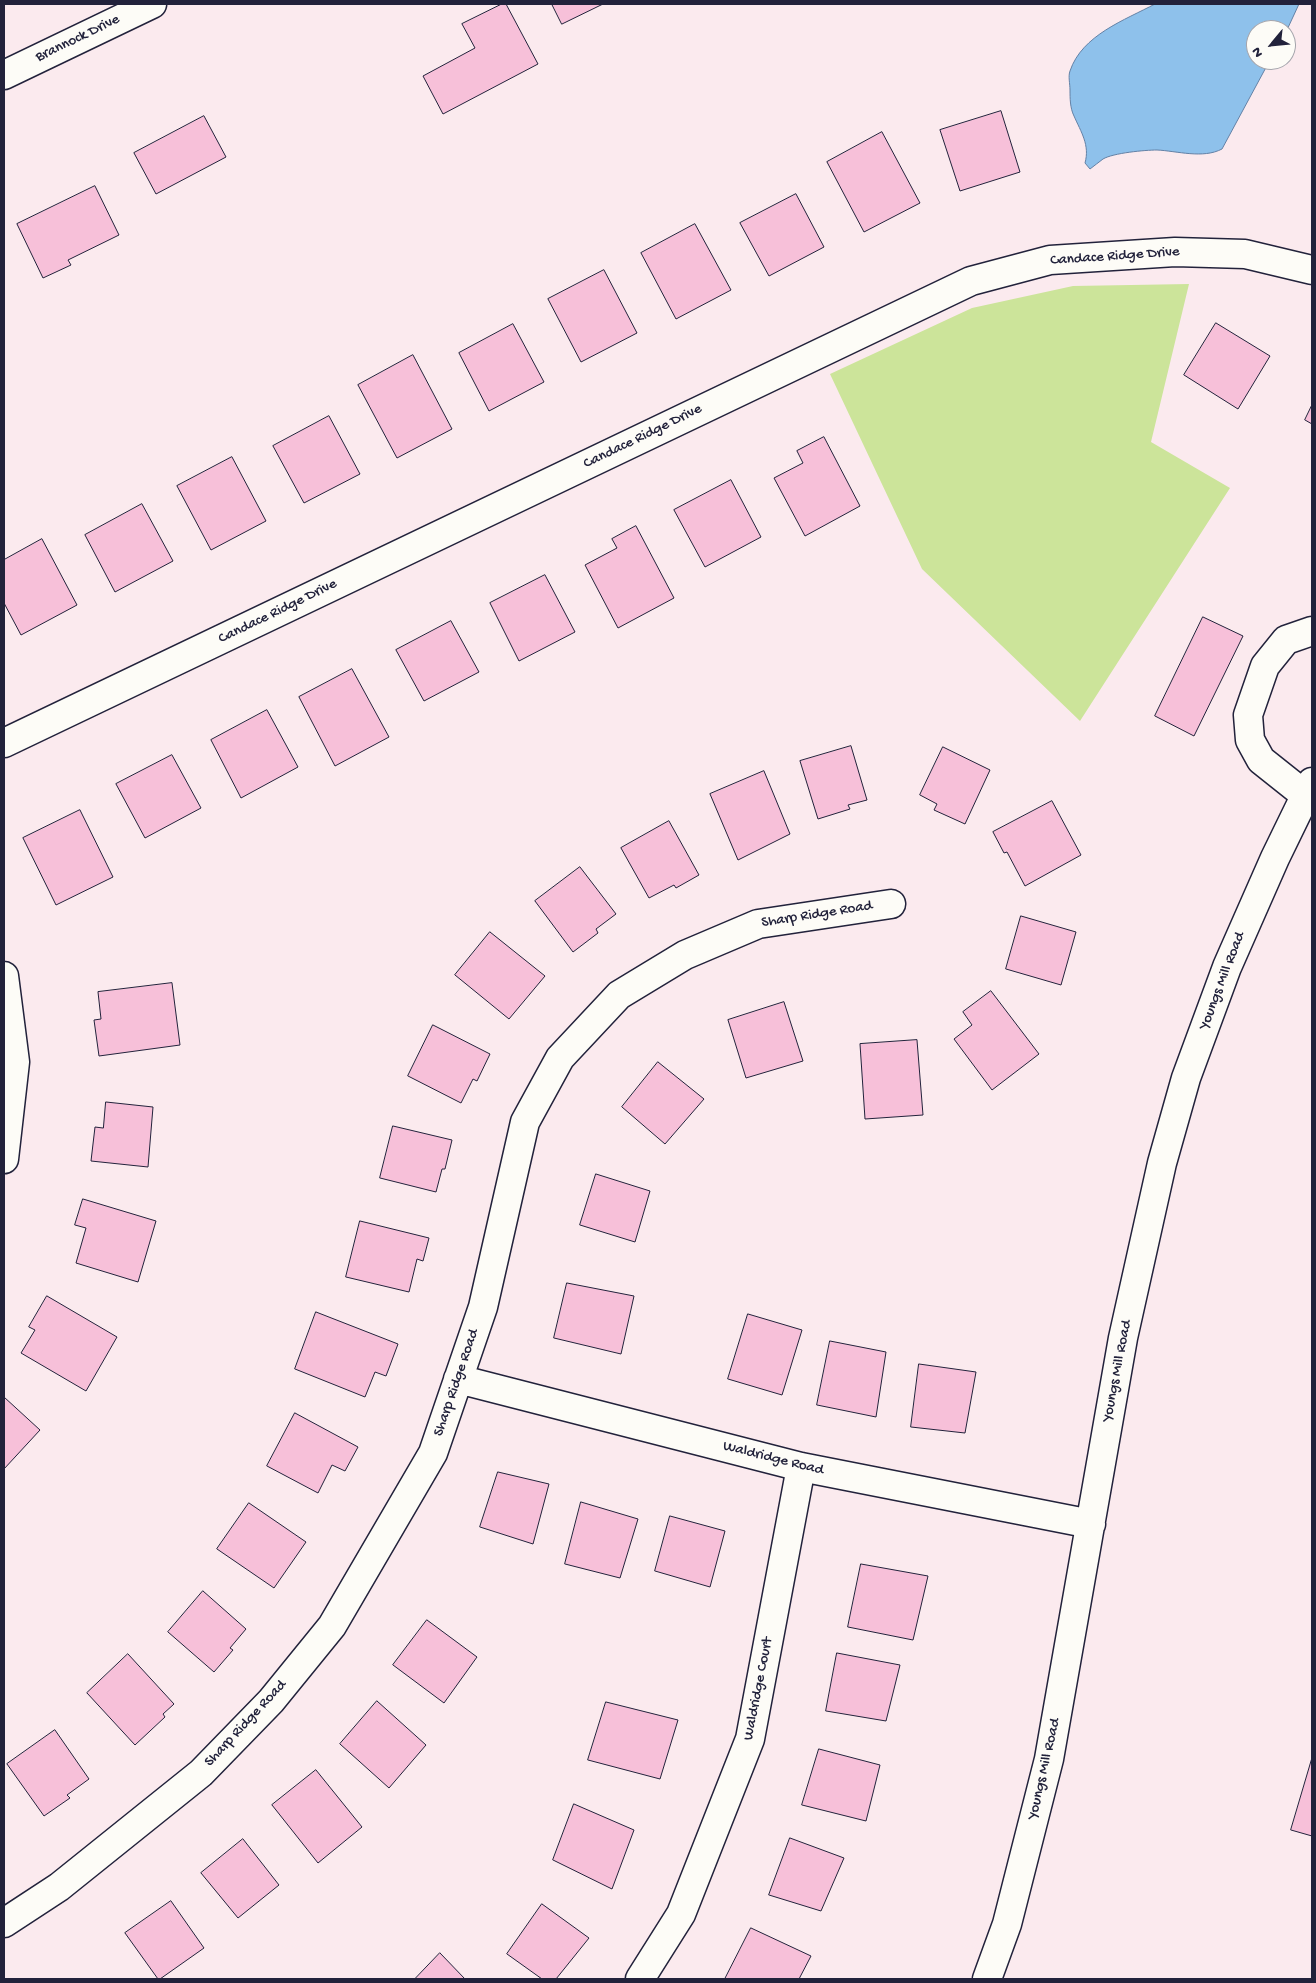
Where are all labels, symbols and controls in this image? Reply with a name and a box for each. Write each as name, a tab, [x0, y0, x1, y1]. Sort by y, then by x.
street label: Brannock Drive	[33, 11, 123, 67]
north arrow	[1246, 20, 1296, 70]
text: N	[1249, 44, 1268, 60]
street label: Candace Ridge Drive	[1050, 244, 1180, 270]
street label: Candace Ridge Drive	[581, 401, 705, 473]
street label: Candace Ridge Drive	[216, 576, 340, 648]
street label: Sharp Ridge Road	[760, 897, 874, 933]
street label: Youngs Mill Road	[1196, 930, 1250, 1032]
street label: Youngs Mill Road	[1099, 1319, 1137, 1423]
street label: Sharp Ridge Road	[430, 1327, 484, 1439]
street label: Waldridge Road	[721, 1438, 825, 1480]
street label: Waldridge Court	[740, 1636, 778, 1742]
street label: Sharp Ridge Road	[201, 1677, 291, 1771]
street label: Youngs Mill Road	[1025, 1717, 1065, 1821]

